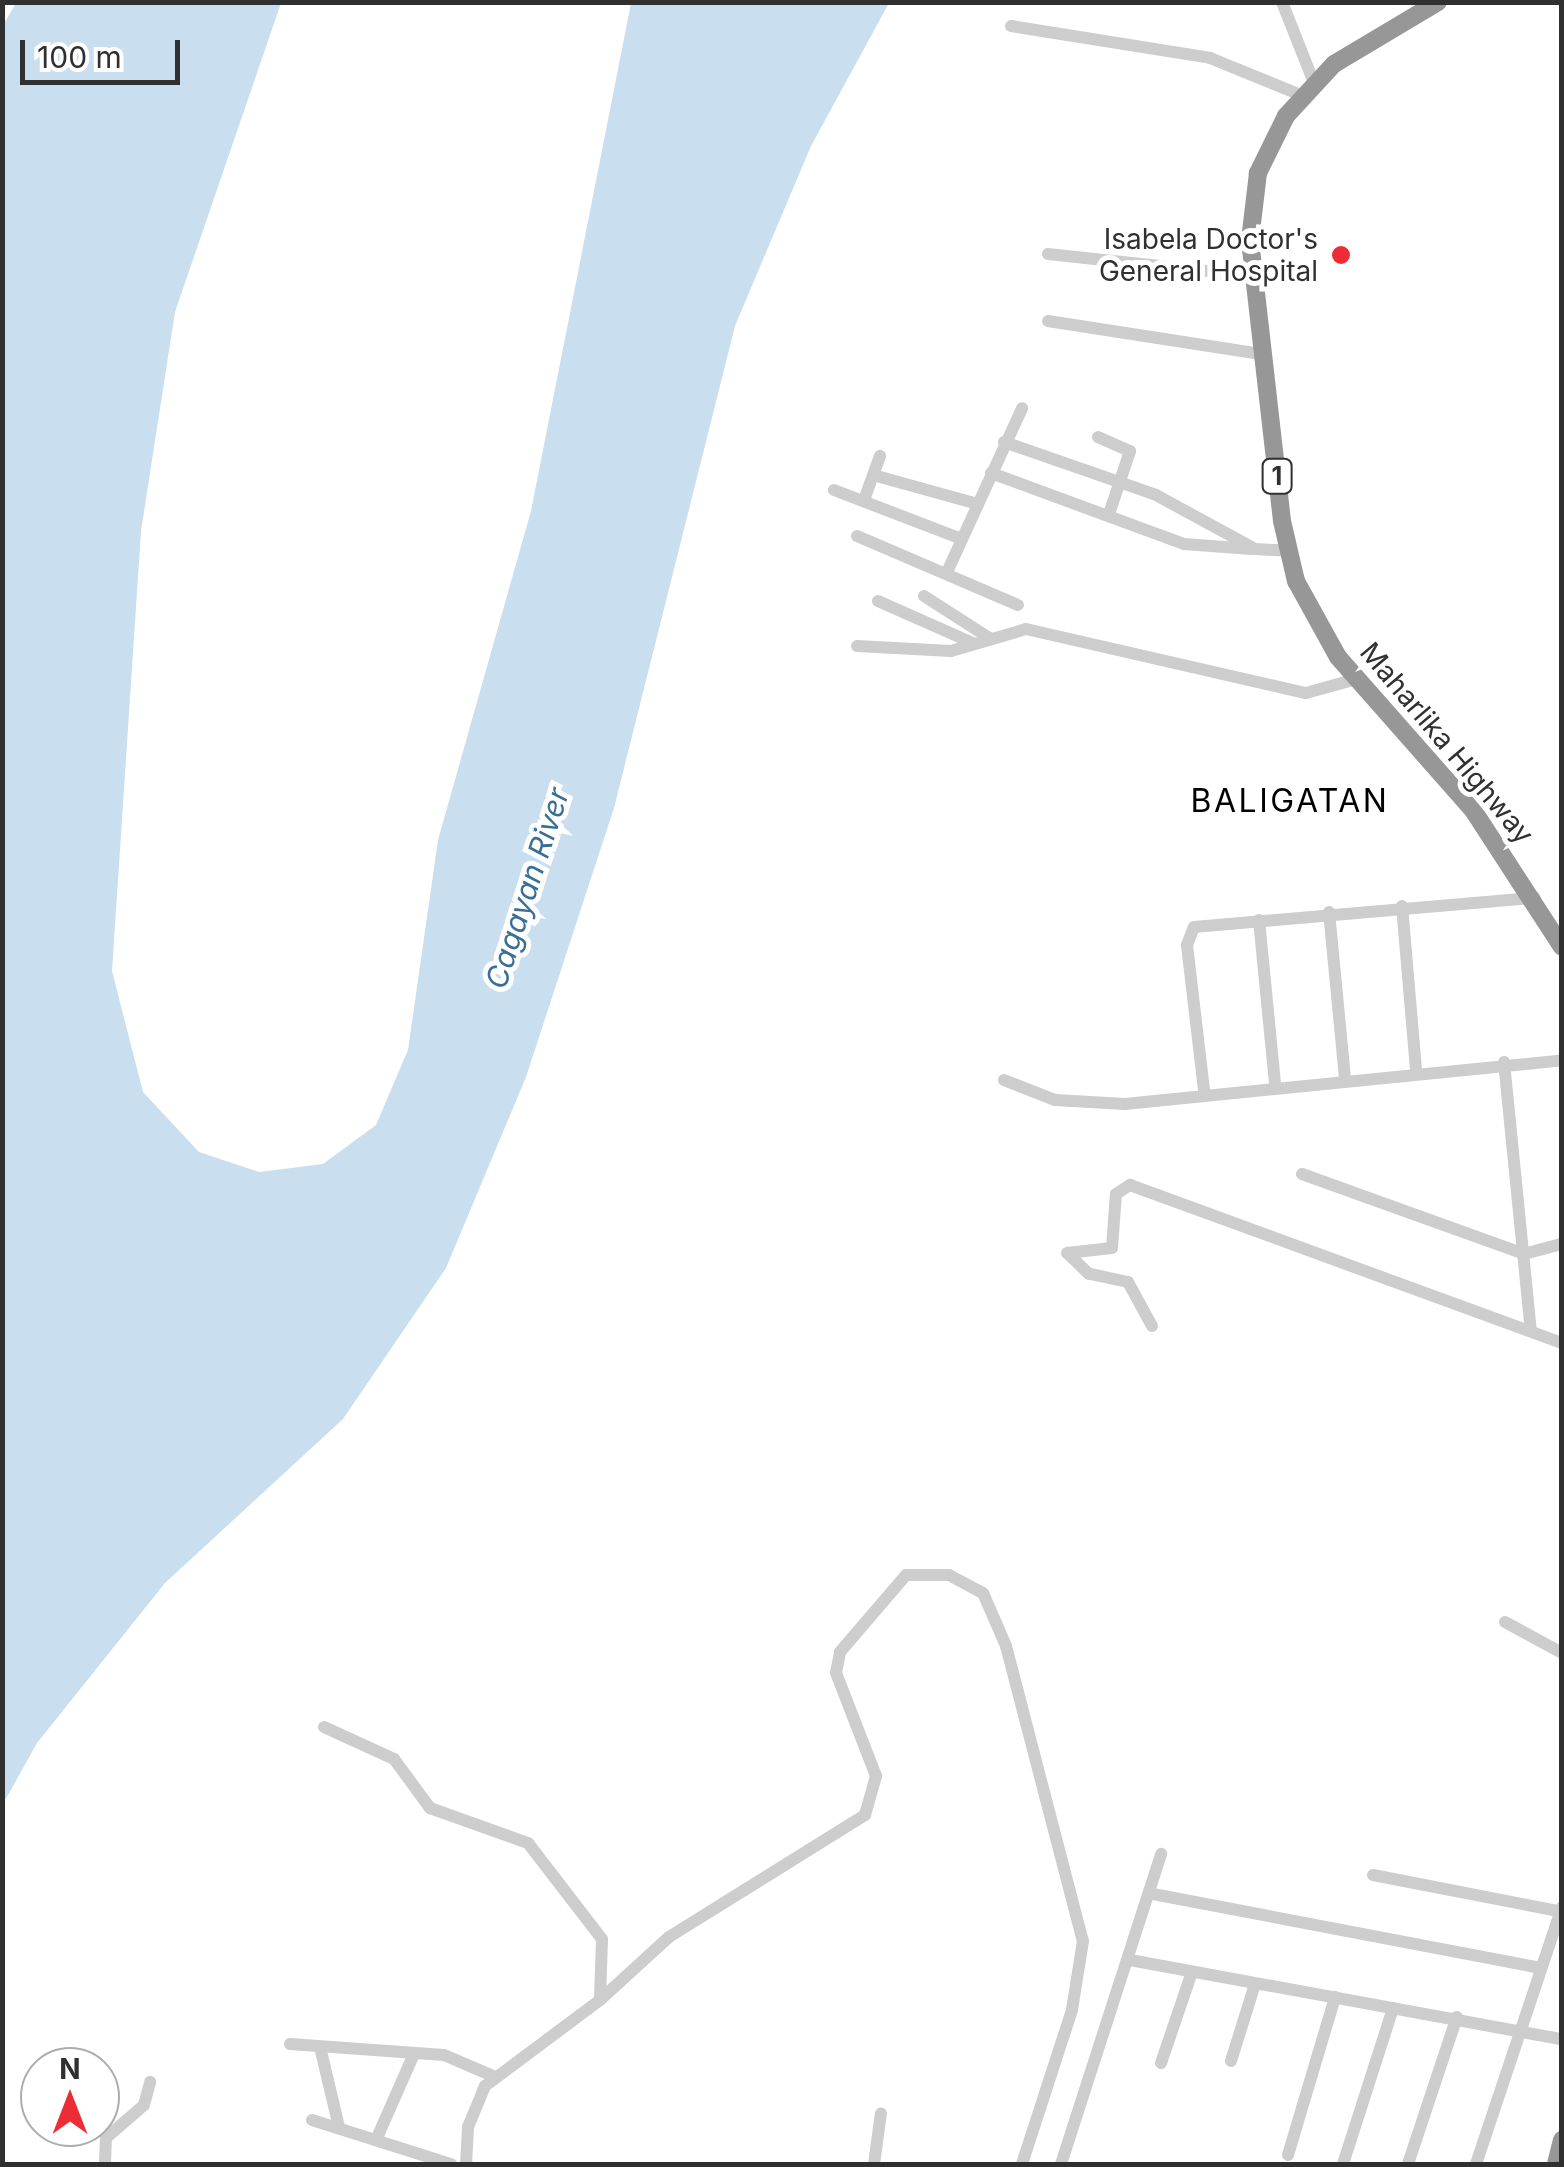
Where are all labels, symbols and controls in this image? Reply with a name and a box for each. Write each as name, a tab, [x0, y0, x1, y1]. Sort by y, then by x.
scale bar	[25, 20, 185, 82]
text: 100 m	[37, 39, 122, 75]
place label: Isabela Doctor's General Hospital	[1099, 222, 1318, 288]
marker: Isabela Doctor's General Hospital	[1328, 242, 1354, 268]
road number: 1	[1260, 456, 1294, 496]
street label: Maharlika Highway	[1353, 636, 1541, 850]
district label: BALIGATAN	[1191, 782, 1389, 820]
water label: Cagayan River	[478, 783, 576, 993]
north arrow	[20, 2047, 120, 2147]
text: N	[59, 2052, 81, 2086]

